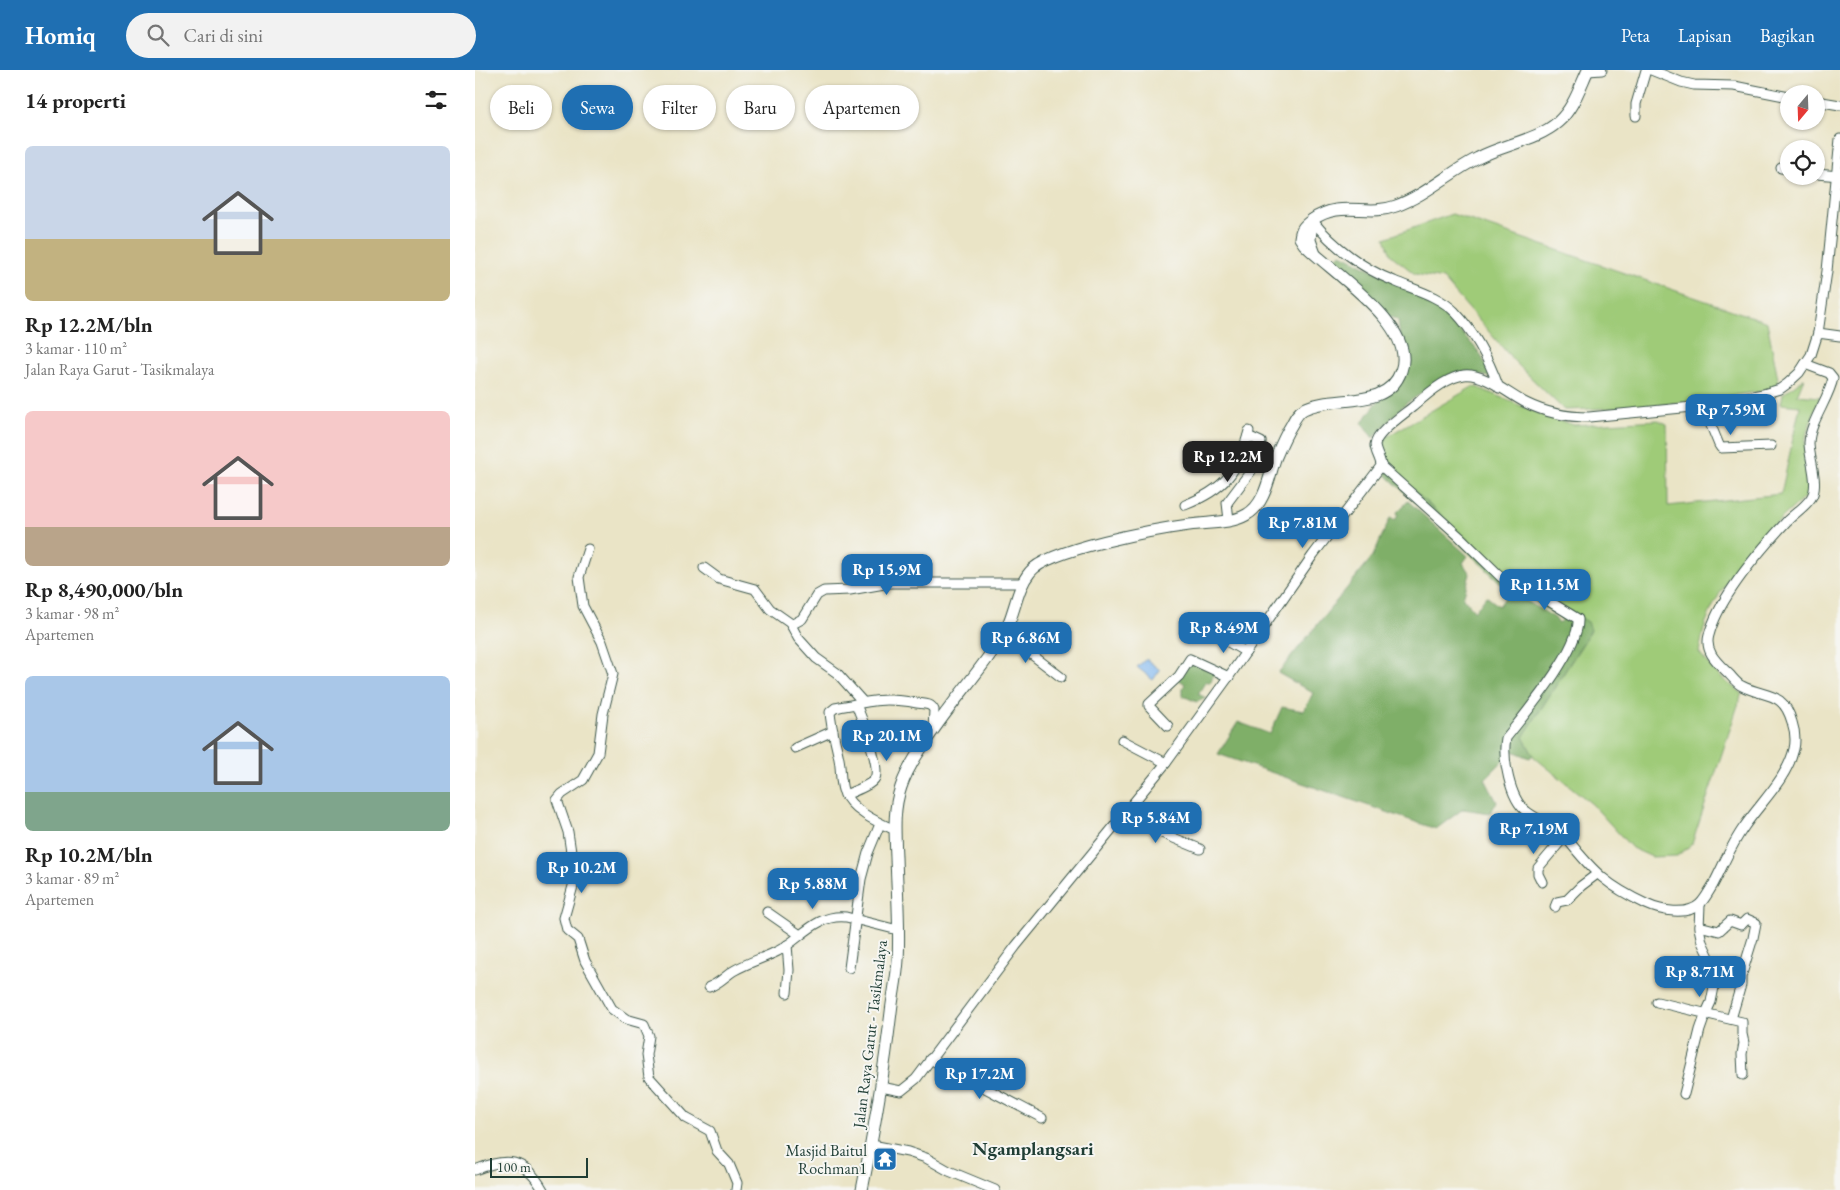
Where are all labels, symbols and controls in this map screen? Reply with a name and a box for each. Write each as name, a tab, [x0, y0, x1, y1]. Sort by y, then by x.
search box	[126, 13, 476, 58]
text: Homiq	[25, 20, 96, 51]
icon: search	[144, 21, 172, 49]
text: Cari di sini	[184, 23, 263, 48]
text: Peta	[1621, 24, 1650, 47]
text: Lapisan	[1678, 24, 1732, 47]
text: Bagikan	[1760, 24, 1815, 47]
chip: Beli	[490, 85, 552, 130]
chip: Sewa	[562, 85, 633, 130]
chip: Filter	[643, 85, 716, 130]
chip: Baru	[726, 85, 795, 130]
chip: Apartemen	[805, 85, 919, 130]
north arrow	[1780, 85, 1825, 130]
map controls	[1780, 85, 1825, 185]
icon: filters	[422, 86, 450, 114]
text: 14 properti	[25, 87, 126, 114]
button: locate	[1780, 140, 1825, 185]
icon: home	[193, 178, 283, 268]
text: Rp 12.2M/bln	[25, 311, 153, 338]
text: 3 kamar · 110 m²	[25, 338, 127, 359]
text: Jalan Raya Garut - Tasikmalaya	[25, 359, 214, 380]
pin: Rp 7.59M	[1679, 394, 1783, 436]
text: Rp 7.59M	[1697, 399, 1765, 420]
pin: Rp 12.2M	[1176, 440, 1280, 483]
icon: home	[193, 443, 283, 533]
text: Rp 12.2M	[1194, 446, 1262, 467]
pin: Rp 7.81M	[1251, 506, 1355, 549]
text: Rp 7.81M	[1269, 512, 1337, 533]
pin: Rp 15.9M	[835, 554, 939, 596]
text: Rp 15.9M	[853, 559, 921, 580]
pin: Rp 11.5M	[1493, 568, 1597, 611]
text: Rp 11.5M	[1511, 574, 1579, 595]
text: Rp 8,490,000/bln	[25, 576, 183, 603]
text: 3 kamar · 98 m²	[25, 603, 119, 624]
pin: Rp 8.49M	[1172, 612, 1276, 654]
text: Rp 8.49M	[1190, 617, 1258, 638]
pin: Rp 6.86M	[974, 622, 1078, 664]
text: Apartemen	[25, 624, 94, 645]
text: Rp 6.86M	[992, 627, 1060, 648]
icon: home	[193, 708, 283, 798]
pin: Rp 20.1M	[835, 720, 939, 762]
text: Rp 20.1M	[853, 725, 921, 746]
pin: Rp 5.84M	[1104, 802, 1208, 844]
text: Rp 5.84M	[1122, 807, 1190, 828]
pin: Rp 7.19M	[1482, 812, 1586, 855]
text: Rp 7.19M	[1500, 818, 1568, 839]
text: Rp 10.2M/bln	[25, 841, 153, 868]
pin: Rp 10.2M	[530, 852, 634, 894]
text: Rp 10.2M	[548, 857, 616, 878]
text: 3 kamar · 89 m²	[25, 868, 119, 889]
pin: Rp 5.88M	[761, 868, 865, 910]
text: Rp 5.88M	[779, 873, 847, 894]
text: Apartemen	[25, 889, 94, 910]
street label: Jalan Raya Garut - Tasikmalaya	[848, 938, 892, 1131]
pin: Rp 8.71M	[1648, 956, 1752, 998]
text: Rp 8.71M	[1666, 961, 1734, 982]
pin: Rp 17.2M	[928, 1058, 1032, 1100]
text: Rp 17.2M	[946, 1063, 1014, 1084]
district label: Ngamplangsari	[972, 1136, 1094, 1161]
place label: Masjid Baitul Rochman1	[786, 1140, 867, 1179]
temple icon: Masjid Baitul Rochman1	[872, 1146, 898, 1172]
scale bar	[490, 1155, 587, 1178]
text: 100 m	[497, 1158, 531, 1176]

